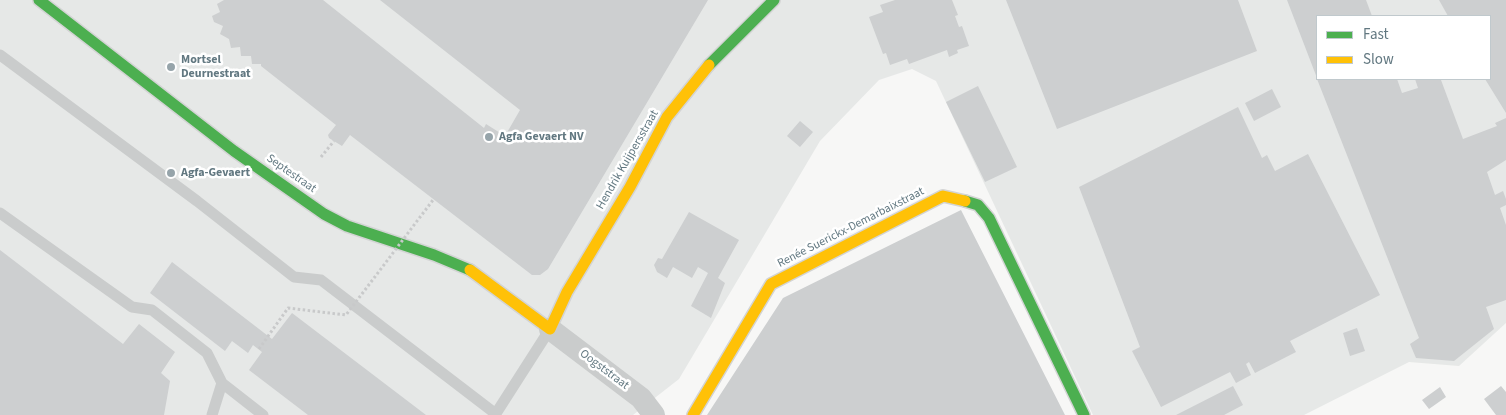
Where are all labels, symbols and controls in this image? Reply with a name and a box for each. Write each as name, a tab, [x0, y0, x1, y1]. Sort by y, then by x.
legend	[1316, 15, 1491, 80]
text: Fast	[1363, 24, 1389, 45]
text: Slow	[1363, 49, 1394, 70]
place label: Mortsel Deurnestraat	[181, 53, 251, 81]
marker: Mortsel Deurnestraat	[165, 61, 177, 73]
street label: Hendrik Kuijpersstraat	[594, 108, 662, 212]
place label: Agfa Gevaert NV	[499, 130, 584, 144]
marker: Agfa Gevaert NV	[483, 131, 495, 143]
street label: Septestraat	[263, 152, 319, 196]
place label: Agfa-Gevaert	[181, 166, 250, 180]
marker: Agfa-Gevaert	[165, 167, 177, 179]
street label: Renée Suerickx-Demarbaixstraat	[775, 185, 927, 271]
street label: Oogststraat	[577, 347, 631, 393]

